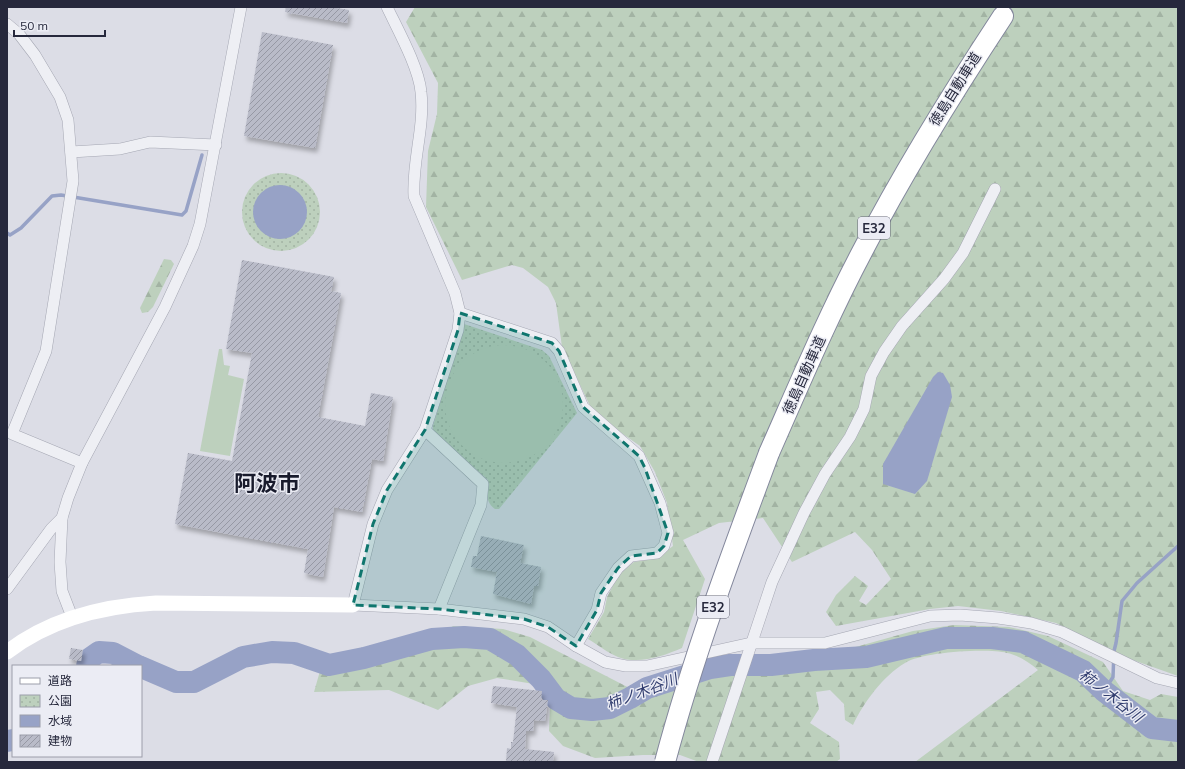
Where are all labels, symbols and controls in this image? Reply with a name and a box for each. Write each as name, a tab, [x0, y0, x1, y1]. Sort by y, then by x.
scale bar	[14, 12, 105, 38]
text: 50 m	[20, 18, 48, 33]
street label: 徳島自動車道	[925, 49, 985, 129]
road number: E32	[858, 217, 890, 239]
street label: 徳島自動車道	[779, 333, 829, 417]
district label: 阿波市	[234, 469, 300, 497]
road number: E32	[697, 596, 729, 618]
legend	[12, 665, 142, 757]
water label: 柿ノ木谷川	[1076, 665, 1148, 727]
water label: 柿ノ木谷川	[603, 669, 682, 714]
text: 道路	[48, 673, 72, 688]
text: 公園	[48, 693, 72, 708]
text: 水域	[48, 713, 72, 728]
text: 建物	[48, 733, 72, 748]

